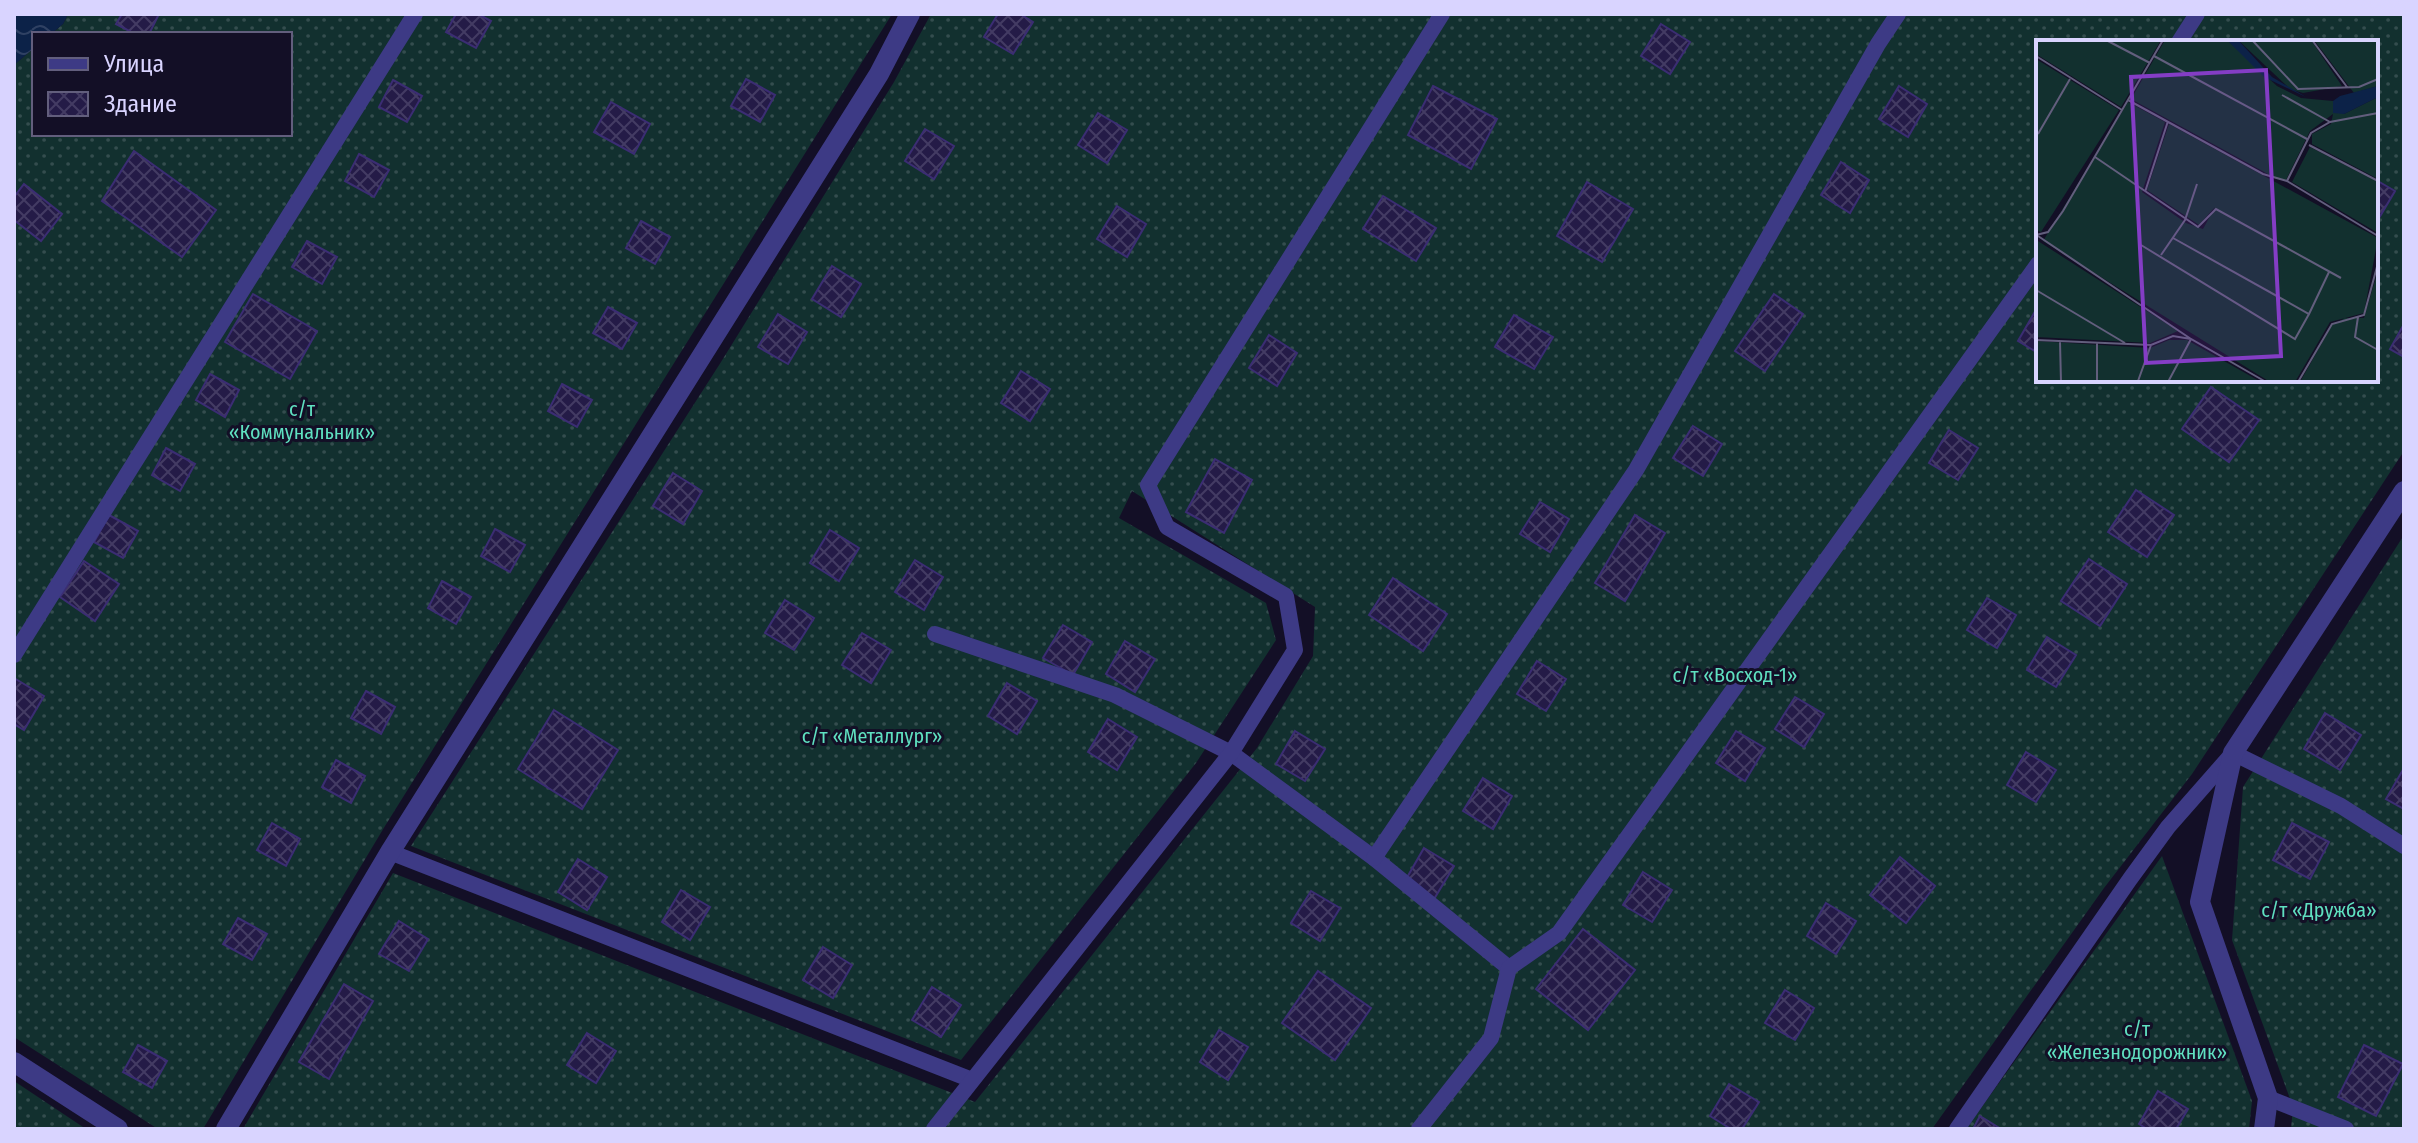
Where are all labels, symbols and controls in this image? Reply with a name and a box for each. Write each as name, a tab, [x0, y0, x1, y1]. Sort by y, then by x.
legend	[32, 32, 292, 136]
inset map	[2036, 40, 2378, 382]
text: Улица	[103, 50, 164, 78]
text: Здание	[104, 90, 177, 118]
park label: с/т «Коммунальник»	[229, 397, 375, 444]
park label: с/т «Восход-1»	[1673, 663, 1797, 687]
park label: с/т «Металлург»	[802, 724, 942, 748]
park label: с/т «Дружба»	[2261, 898, 2377, 922]
park label: с/т «Железнодорожник»	[2047, 1017, 2227, 1064]

